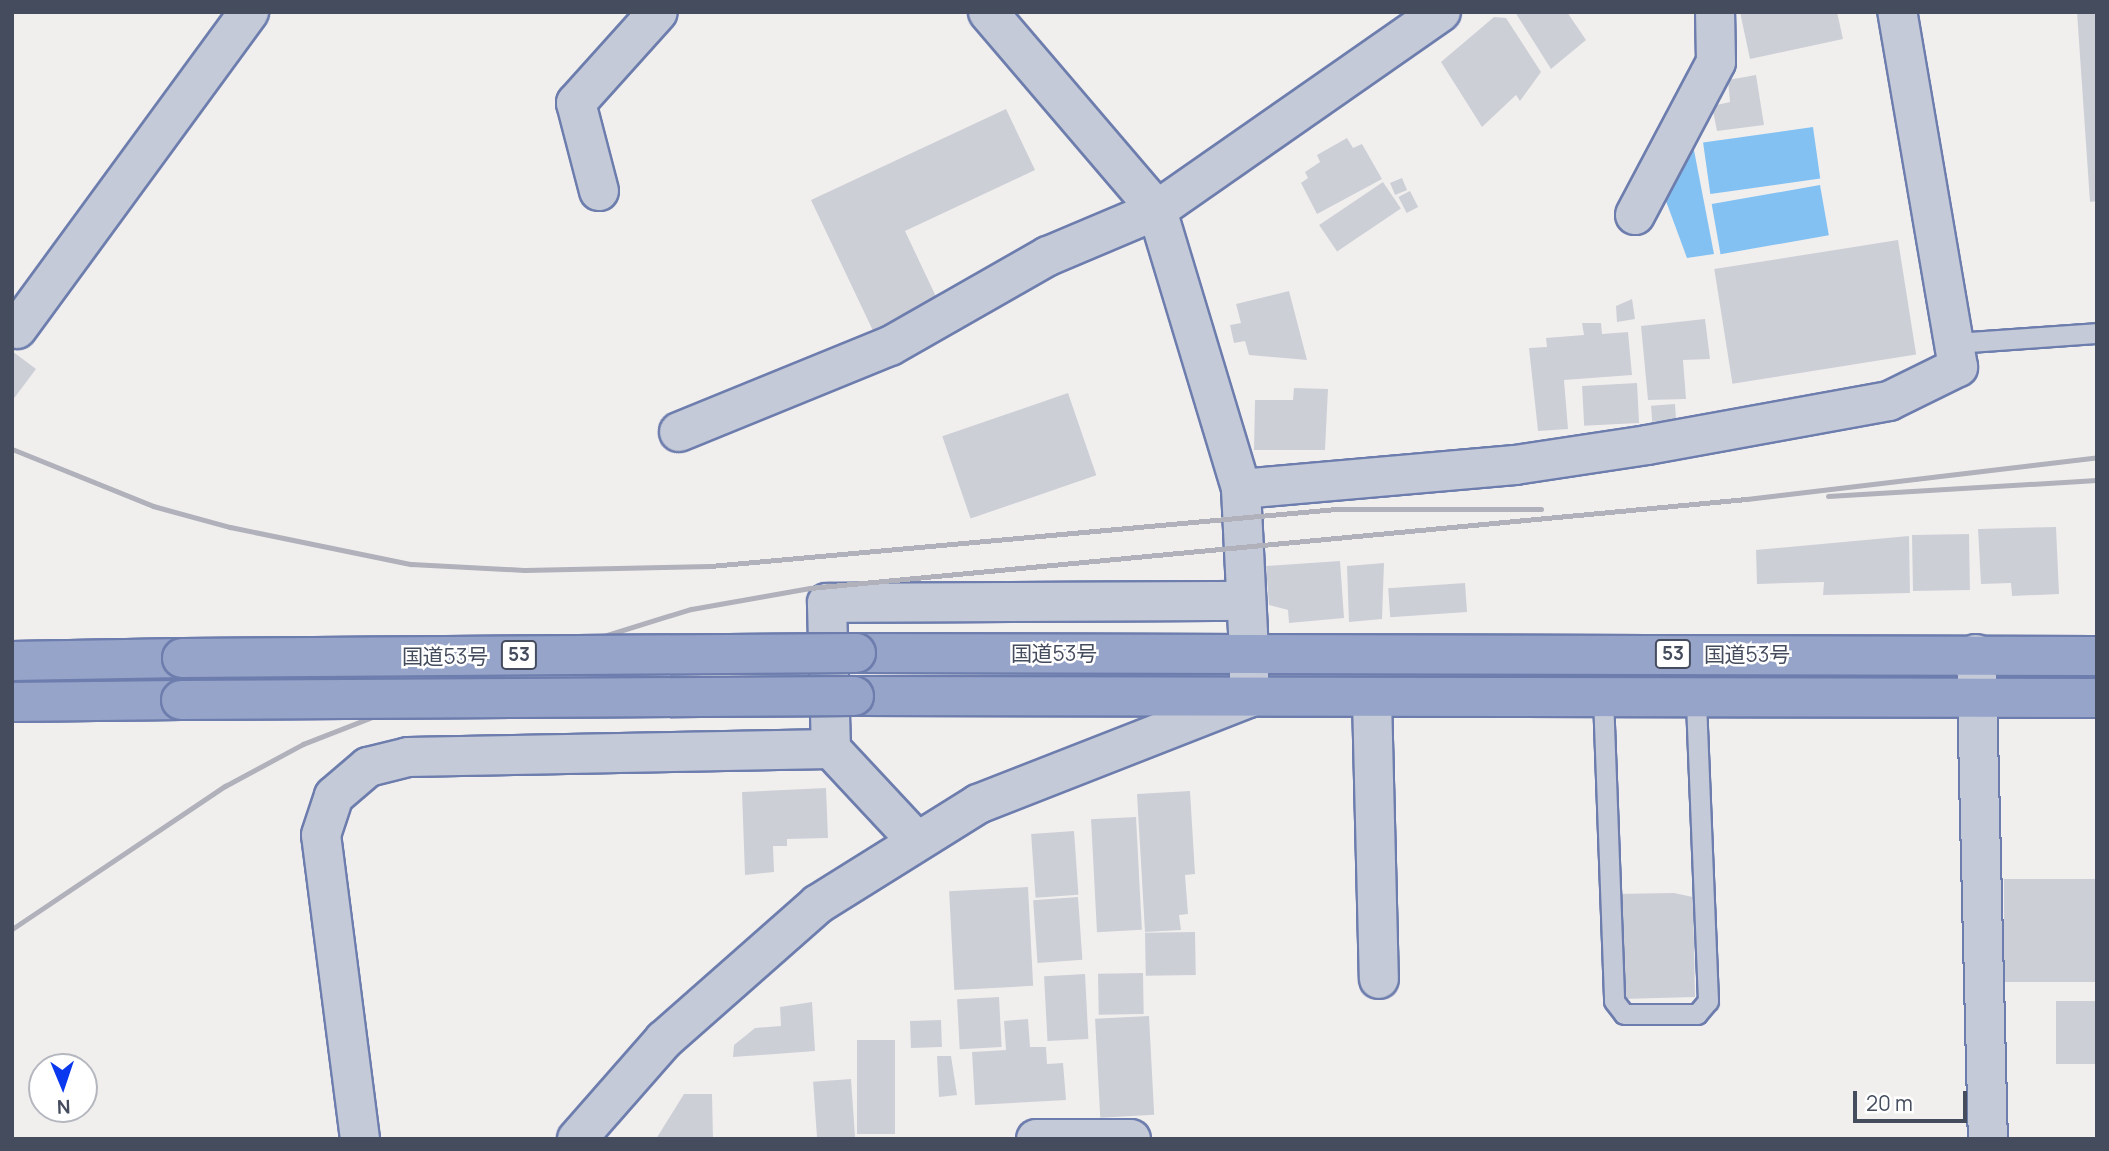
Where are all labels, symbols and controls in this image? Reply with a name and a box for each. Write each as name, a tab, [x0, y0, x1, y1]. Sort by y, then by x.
road number: 53	[1654, 638, 1692, 670]
road number: 53	[500, 640, 538, 670]
street label: 国道53号	[1011, 640, 1097, 666]
street label: 国道53号	[1704, 641, 1790, 667]
street label: 国道53号	[402, 643, 488, 669]
north arrow	[28, 1053, 98, 1123]
scale bar	[1857, 1078, 1971, 1122]
text: 20 m	[1866, 1089, 1913, 1117]
text: N	[56, 1094, 71, 1120]

